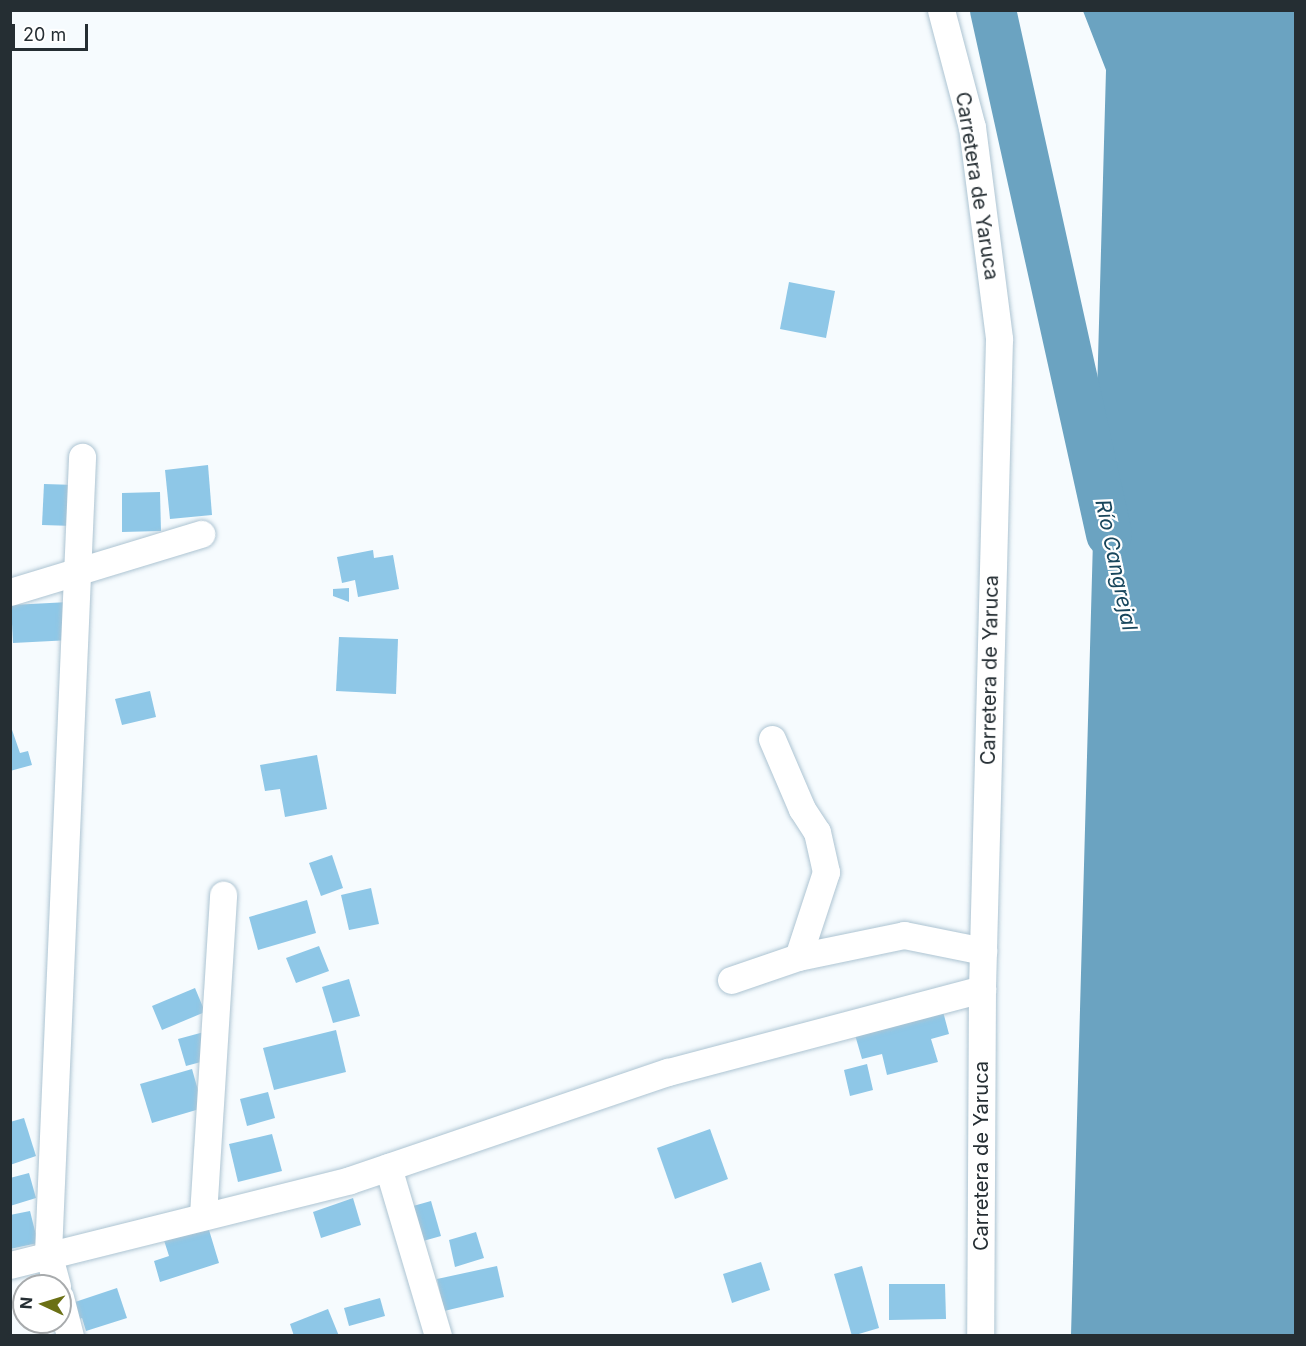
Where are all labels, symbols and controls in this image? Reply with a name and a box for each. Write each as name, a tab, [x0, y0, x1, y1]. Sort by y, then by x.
scale bar	[15, 12, 92, 50]
text: 20 m	[23, 24, 66, 45]
street label: Carretera de Yaruca	[950, 90, 1004, 282]
water label: Río Cangrejal	[1090, 497, 1142, 633]
street label: Carretera de Yaruca	[976, 575, 1004, 765]
street label: Carretera de Yaruca	[969, 1061, 993, 1251]
north arrow	[12, 1274, 72, 1334]
text: N	[16, 1296, 36, 1310]

